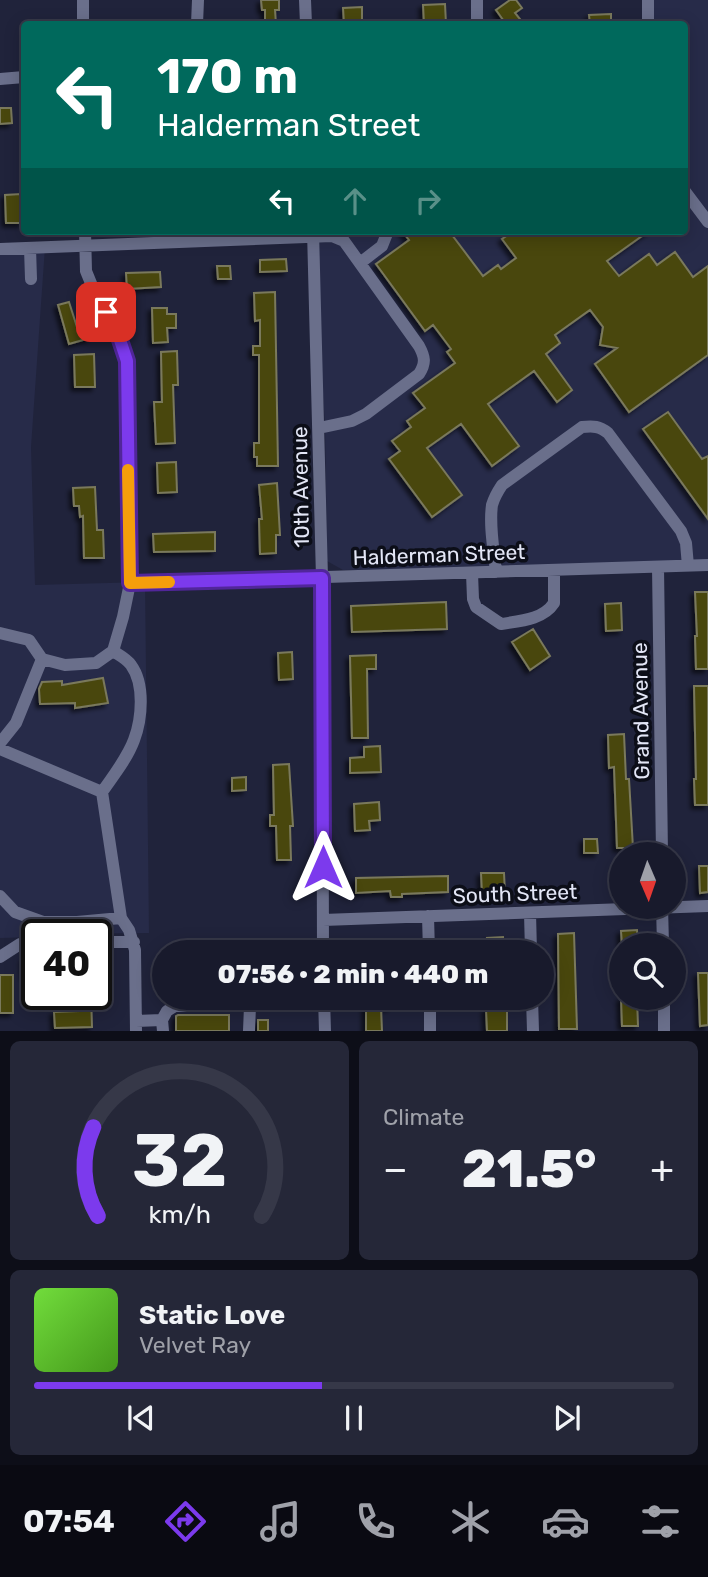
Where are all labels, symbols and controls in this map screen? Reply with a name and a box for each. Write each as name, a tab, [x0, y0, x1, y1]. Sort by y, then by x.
text: 170 m	[157, 47, 298, 105]
icon: left	[42, 49, 133, 140]
text: Halderman Street	[157, 106, 420, 144]
icon: left	[263, 182, 301, 220]
icon: ahead	[336, 182, 374, 220]
icon: right	[409, 182, 447, 220]
pin	[76, 282, 136, 342]
icon: arrive	[87, 293, 125, 331]
street label: 10th Avenue	[287, 426, 314, 548]
street label: Halderman Street	[352, 539, 526, 570]
street label: Grand Avenue	[627, 642, 654, 780]
position arrow	[286, 830, 360, 904]
north arrow	[609, 842, 686, 919]
map controls	[609, 842, 686, 1010]
street label: South Street	[452, 879, 578, 908]
speed limit sign: 40	[21, 919, 112, 1010]
button: search	[609, 933, 686, 1010]
text: 07:56 · 2 min · 440 m	[218, 959, 488, 990]
text: Climate	[383, 1103, 464, 1131]
text: 32	[132, 1119, 227, 1205]
text: 21.5°	[462, 1138, 596, 1200]
text: −	[383, 1146, 408, 1192]
text: +	[650, 1146, 674, 1192]
text: km/h	[148, 1200, 211, 1229]
text: Static Love	[139, 1300, 285, 1331]
text: Velvet Ray	[139, 1331, 251, 1359]
icon: previous	[122, 1399, 160, 1437]
icon: pause	[335, 1399, 373, 1437]
icon: next	[548, 1399, 586, 1437]
icon: directions	[161, 1497, 210, 1546]
icon: music	[256, 1497, 305, 1546]
icon: phone	[351, 1497, 400, 1546]
icon: climate	[446, 1497, 495, 1546]
icon: car	[541, 1497, 590, 1546]
icon: filters	[636, 1497, 685, 1546]
text: 07:54	[23, 1502, 115, 1540]

